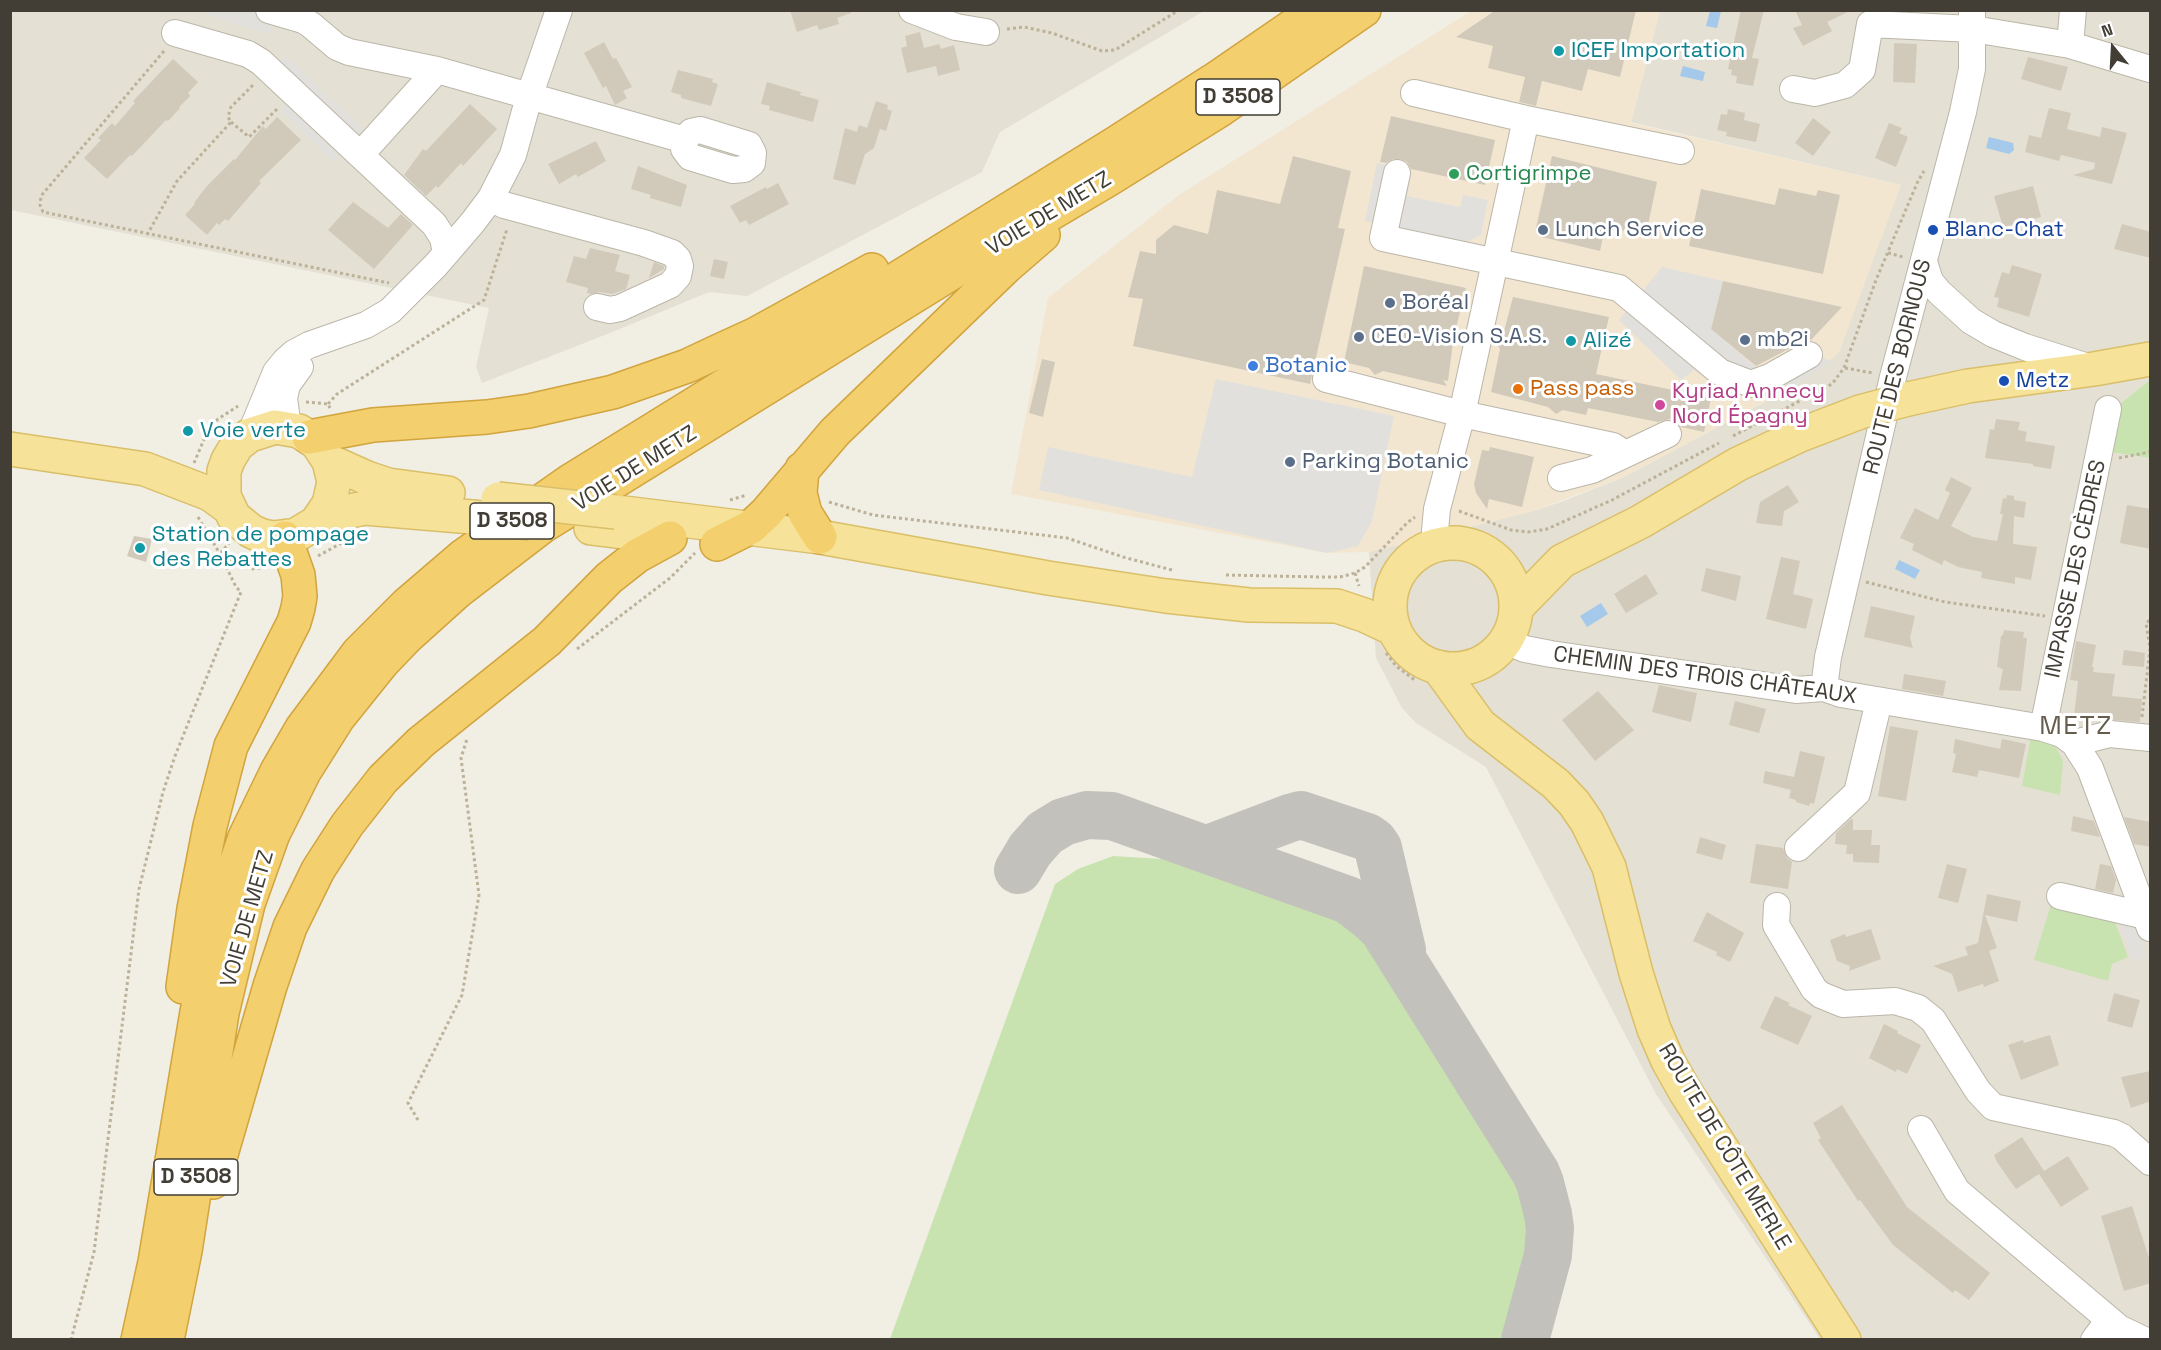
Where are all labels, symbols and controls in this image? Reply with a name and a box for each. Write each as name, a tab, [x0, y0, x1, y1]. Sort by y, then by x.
north arrow	[2083, 18, 2143, 78]
text: N	[2099, 19, 2116, 42]
place label: ICEF Importation	[1571, 38, 1745, 64]
marker: ICEF Importation	[1552, 44, 1566, 58]
road number: D 3508	[1196, 79, 1280, 115]
place label: Cortigrimpe	[1466, 161, 1591, 187]
street label: VOIE DE METZ	[982, 166, 1116, 262]
marker: Cortigrimpe	[1447, 167, 1461, 181]
place label: Lunch Service	[1555, 217, 1704, 243]
place label: Blanc-Chat	[1945, 217, 2064, 243]
marker: Lunch Service	[1536, 223, 1550, 237]
marker: Blanc-Chat	[1926, 223, 1940, 237]
street label: ROUTE DES BORNOUS	[1858, 257, 1938, 477]
place label: Boréal	[1402, 290, 1469, 316]
marker: Boréal	[1383, 296, 1397, 310]
place label: CEO-Vision S.A.S.	[1371, 324, 1547, 350]
place label: mb2i	[1757, 327, 1809, 353]
place label: Alizé	[1583, 328, 1632, 354]
marker: CEO-Vision S.A.S.	[1352, 330, 1366, 344]
marker: mb2i	[1738, 333, 1752, 347]
marker: Alizé	[1564, 334, 1578, 348]
place label: Botanic	[1265, 353, 1347, 379]
marker: Botanic	[1246, 359, 1260, 373]
place label: Metz	[2016, 368, 2069, 394]
marker: Metz	[1997, 374, 2011, 388]
place label: Pass pass	[1530, 376, 1634, 402]
place label: Kyriad Annecy Nord Épagny	[1672, 379, 1825, 430]
marker: Pass pass	[1511, 382, 1525, 396]
marker: Kyriad Annecy Nord Épagny	[1653, 398, 1667, 412]
place label: Voie verte	[200, 418, 306, 444]
street label: VOIE DE METZ	[568, 420, 702, 518]
marker: Voie verte	[181, 424, 195, 438]
place label: Parking Botanic	[1302, 449, 1469, 475]
marker: Parking Botanic	[1283, 455, 1297, 469]
street label: IMPASSE DES CÈDRES	[2040, 458, 2112, 680]
road number: D 3508	[470, 503, 554, 539]
place label: Station de pompage des Rebattes	[152, 522, 369, 574]
marker: Station de pompage des Rebattes	[133, 541, 147, 555]
street label: CHEMIN DES TROIS CHÂTEAUX	[1552, 642, 1858, 710]
district label: METZ	[2039, 711, 2113, 743]
street label: VOIE DE METZ	[216, 848, 280, 990]
street label: ROUTE DE CÔTE MERLE	[1652, 1039, 1796, 1255]
road number: D 3508	[154, 1159, 238, 1195]

